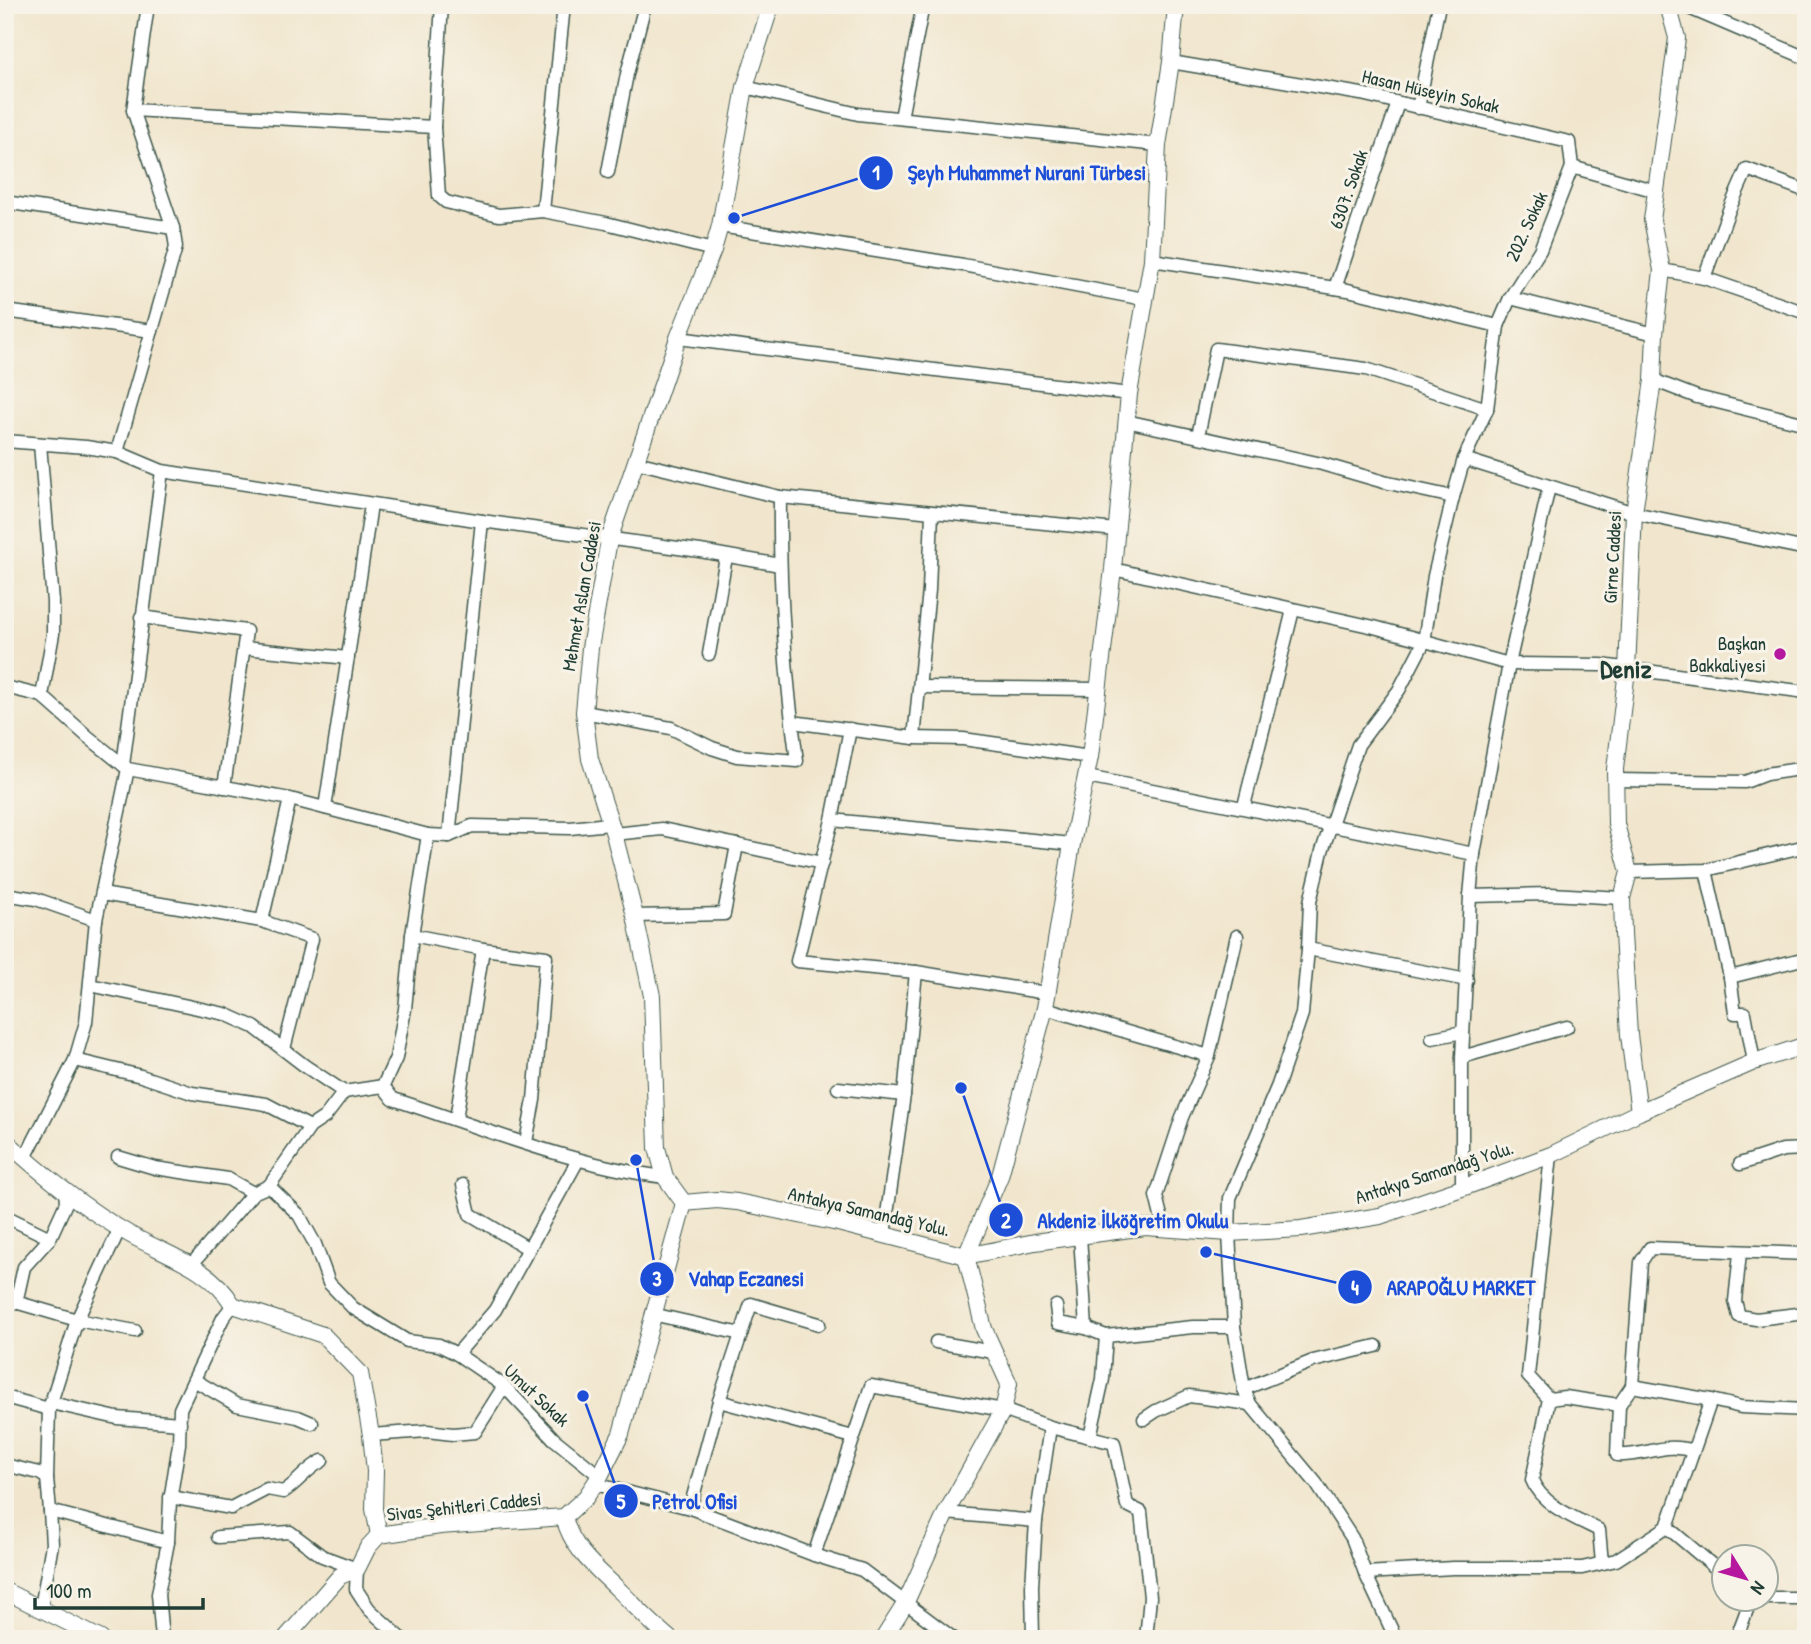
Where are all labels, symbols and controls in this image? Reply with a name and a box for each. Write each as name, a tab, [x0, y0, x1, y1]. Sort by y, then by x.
street label: Hasan Hüseyin Sokak	[1360, 63, 1502, 119]
street label: 6307. Sokak	[1322, 146, 1374, 232]
callout: Şeyh Muhammet Nurani Türbesi	[858, 152, 1160, 194]
text: 1	[872, 158, 880, 187]
text: Şeyh Muhammet Nurani Türbesi	[908, 158, 1146, 188]
street label: 202. Sokak	[1499, 187, 1554, 265]
street label: Girne Caddesi	[1597, 510, 1627, 604]
street label: Mehmet Aslan Caddesi	[555, 519, 607, 673]
place label: Başkan Bakkaliyesi	[1689, 630, 1766, 678]
marker: Başkan Bakkaliyesi	[1772, 646, 1788, 662]
district label: Deniz	[1600, 651, 1652, 686]
street label: Antakya Samandağ Yolu.	[1351, 1134, 1517, 1210]
street label: Antakya Samandağ Yolu.	[786, 1180, 952, 1242]
callout: Akdeniz İlköğretim Okulu	[989, 1199, 1243, 1241]
text: 2	[1001, 1206, 1011, 1235]
text: Akdeniz İlköğretim Okulu	[1038, 1206, 1229, 1236]
callout: Vahap Eczanesi	[639, 1258, 819, 1300]
text: 3	[652, 1264, 662, 1293]
text: Vahap Eczanesi	[688, 1264, 804, 1294]
callout: ARAPOĞLU MARKET	[1338, 1266, 1549, 1308]
text: 4	[1351, 1273, 1359, 1302]
text: ARAPOĞLU MARKET	[1387, 1273, 1536, 1302]
street label: Umut Sokak	[498, 1358, 576, 1432]
callout: Petrol Ofisi	[603, 1480, 752, 1522]
street label: Sivas Şehitleri Caddesi	[385, 1485, 543, 1527]
text: 5	[617, 1487, 626, 1516]
text: Petrol Ofisi	[652, 1487, 738, 1516]
north arrow	[1710, 1542, 1780, 1612]
scale bar	[35, 1567, 203, 1611]
text: 100 m	[46, 1576, 92, 1605]
text: N	[1745, 1576, 1772, 1600]

